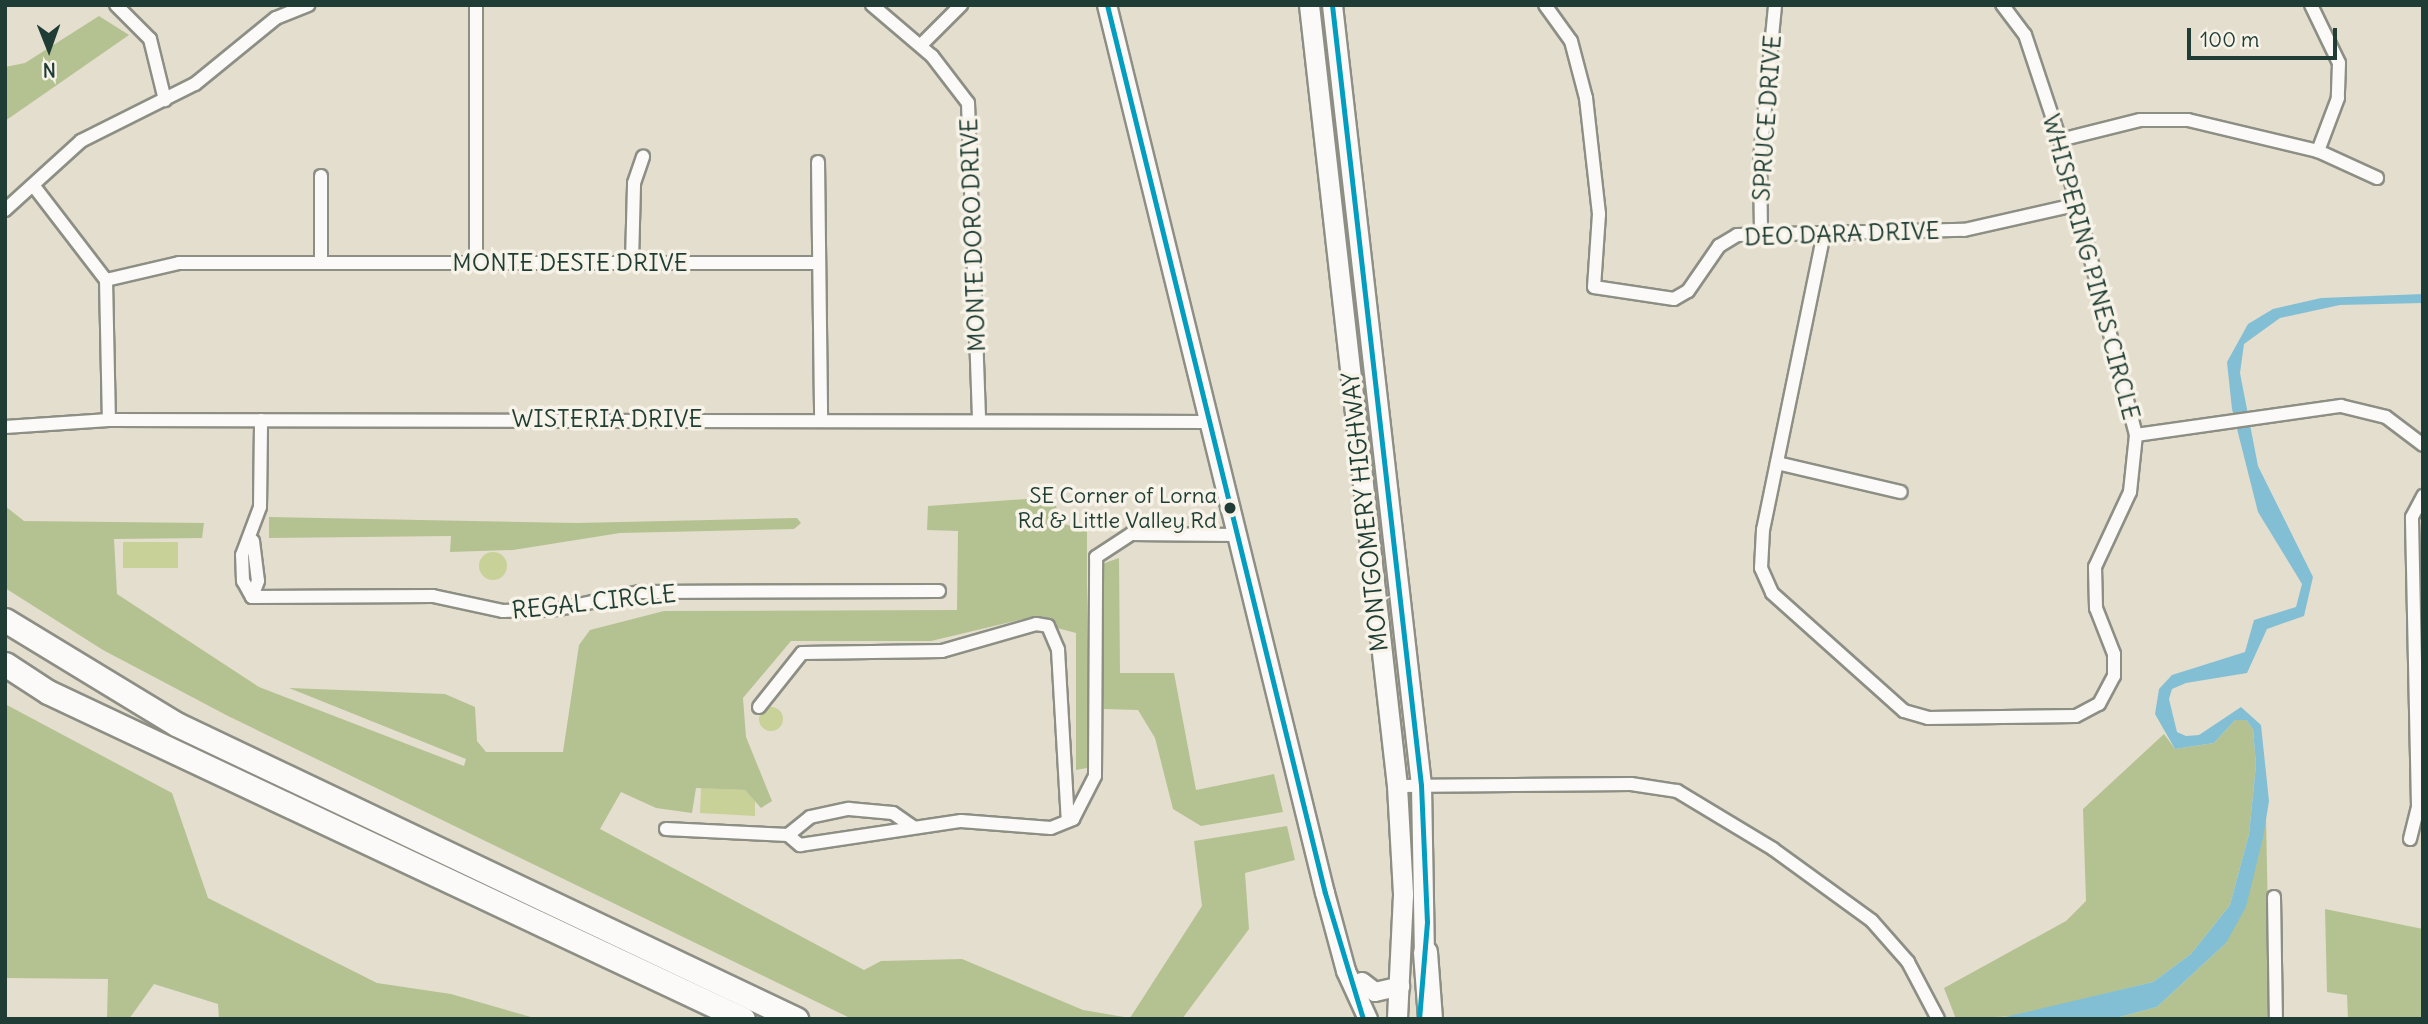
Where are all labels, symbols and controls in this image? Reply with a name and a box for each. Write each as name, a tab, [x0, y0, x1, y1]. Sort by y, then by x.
north arrow	[14, 14, 84, 84]
scale bar	[2190, 14, 2340, 58]
text: 100 m	[2200, 26, 2259, 53]
street label: SPRUCE DRIVE	[1747, 34, 1787, 202]
text: N	[43, 58, 56, 82]
street label: WHISPERING PINES CIRCLE	[2036, 111, 2146, 423]
street label: MONTE DORO DRIVE	[955, 118, 991, 352]
street label: DEO DARA DRIVE	[1744, 216, 1940, 252]
street label: MONTE DESTE DRIVE	[452, 249, 688, 277]
street label: MONTGOMERY HIGHWAY	[1336, 371, 1394, 653]
street label: WISTERIA DRIVE	[512, 405, 702, 433]
place label: SE Corner of Lorna Rd & Little Valley Rd	[1017, 482, 1217, 534]
marker: SE Corner of Lorna Rd & Little Valley Rd	[1223, 501, 1237, 515]
street label: REGAL CIRCLE	[511, 579, 677, 625]

